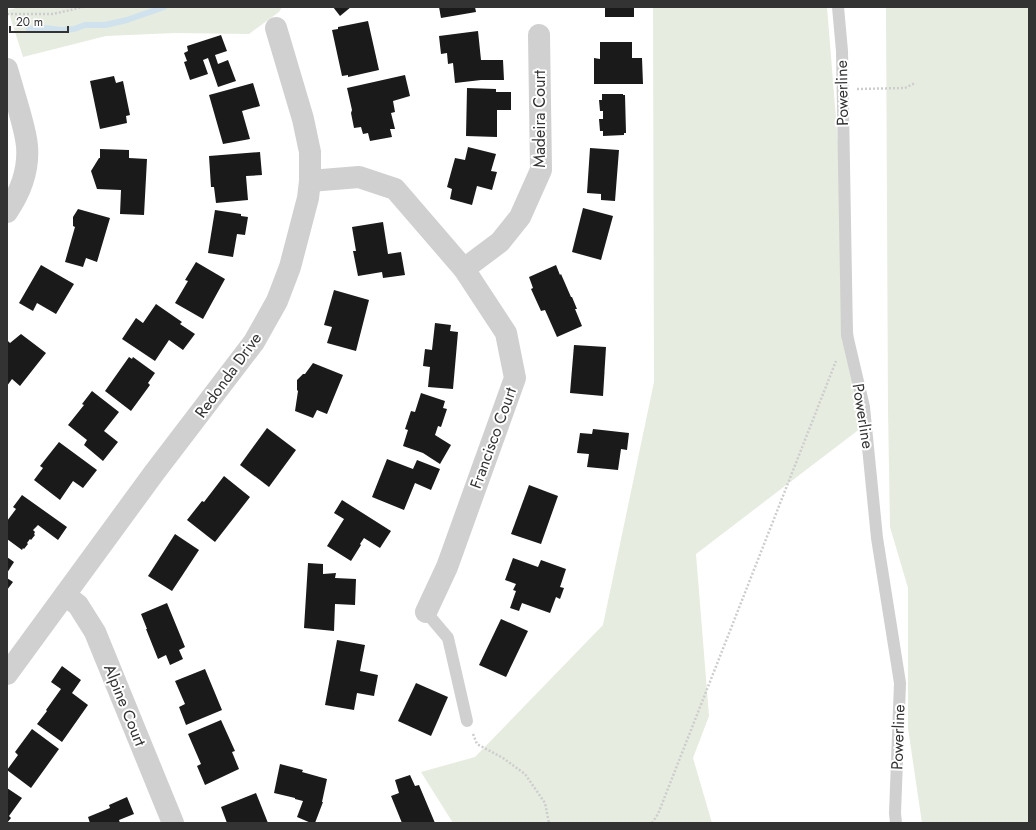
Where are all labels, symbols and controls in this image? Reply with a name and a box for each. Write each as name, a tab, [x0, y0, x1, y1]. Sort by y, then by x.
scale bar	[10, 8, 68, 34]
text: 20 m	[16, 13, 43, 31]
street label: Powerline	[830, 60, 854, 126]
street label: Madeira Court	[528, 70, 551, 168]
street label: Redonda Drive	[189, 328, 267, 422]
street label: Powerline	[847, 382, 879, 450]
street label: Francisco Court	[464, 384, 522, 492]
street label: Alpine Court	[98, 661, 152, 750]
street label: Powerline	[885, 704, 911, 770]

